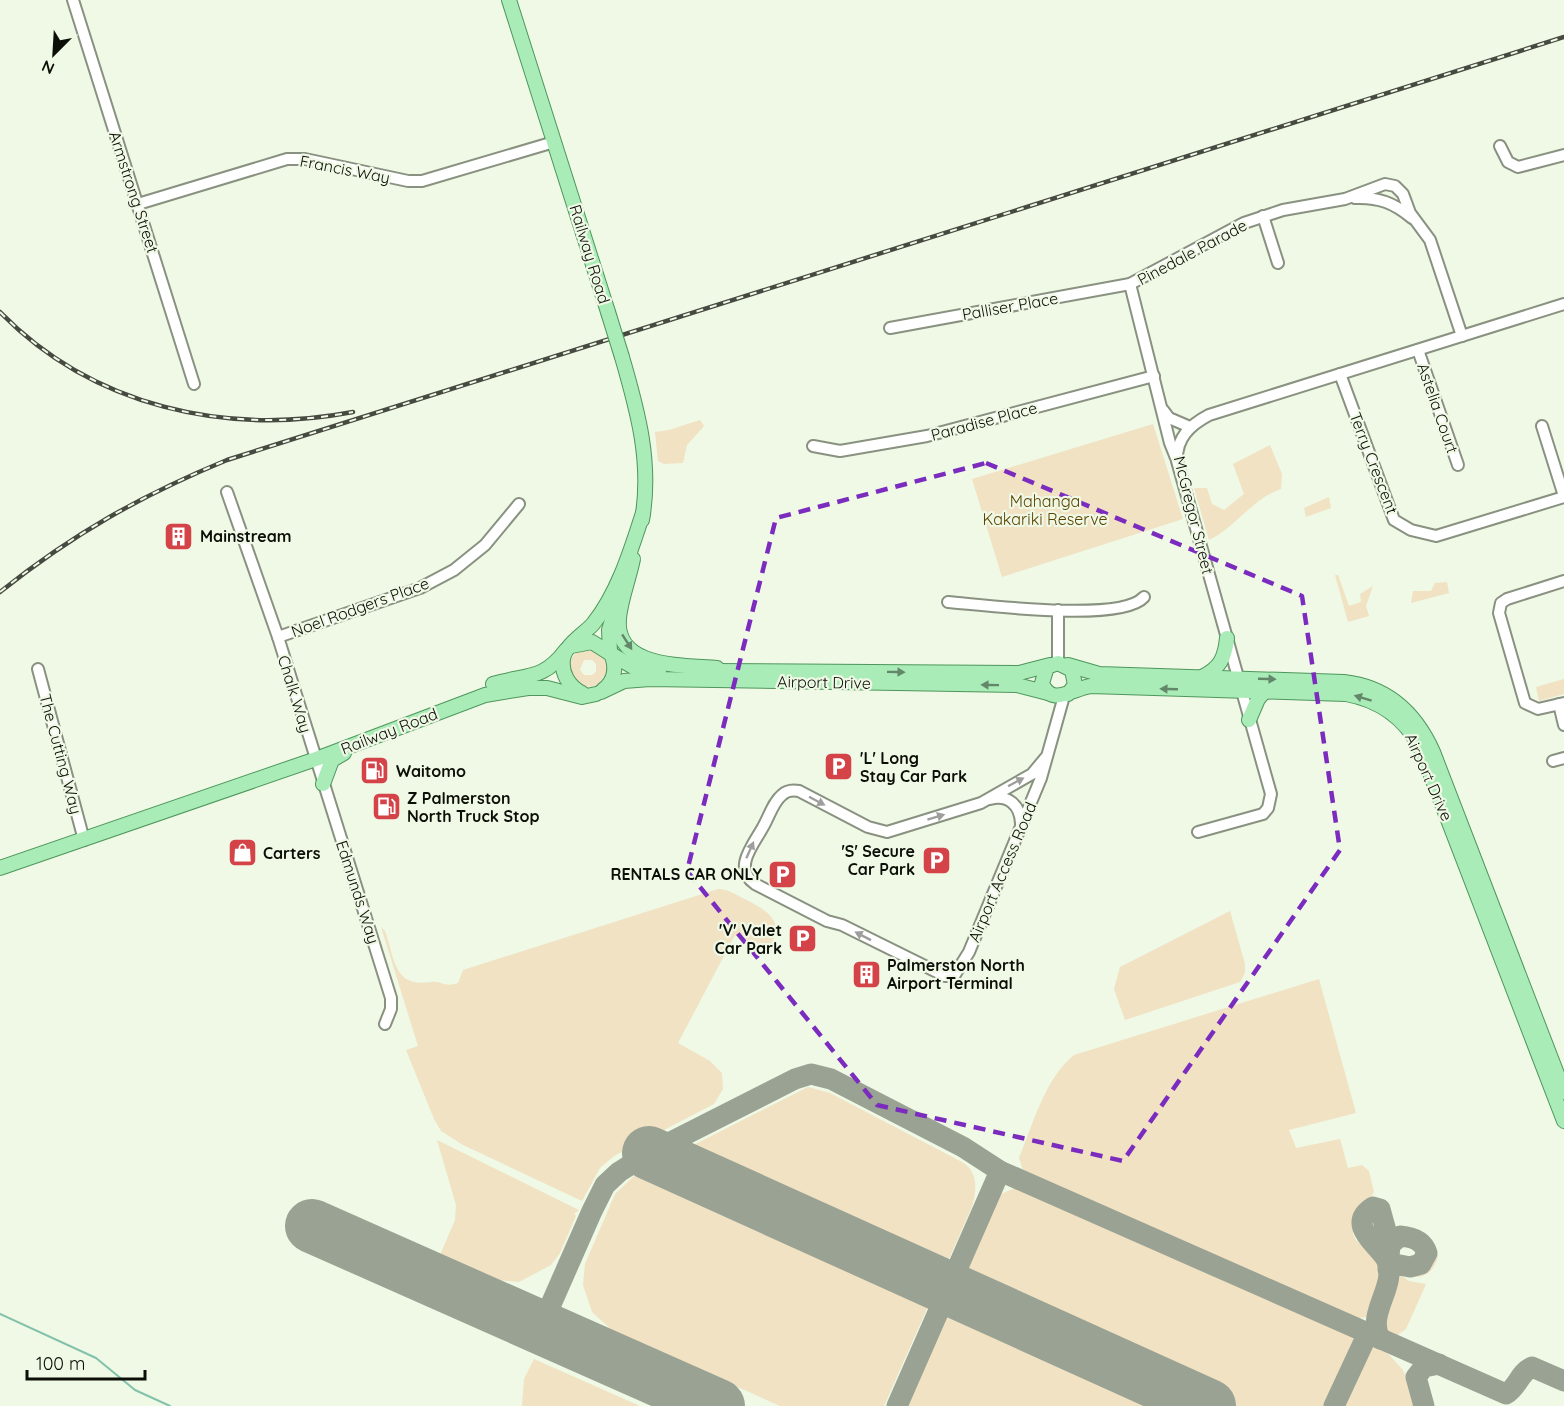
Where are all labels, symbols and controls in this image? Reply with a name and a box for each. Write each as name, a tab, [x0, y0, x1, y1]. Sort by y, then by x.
north arrow	[24, 24, 84, 84]
text: N	[38, 56, 57, 79]
street label: Armstrong Street	[105, 129, 163, 255]
street label: Francis Way	[298, 150, 392, 188]
street label: Railway Road	[565, 202, 615, 306]
street label: Pinedale Parade	[1134, 215, 1250, 289]
street label: Palliser Place	[960, 288, 1060, 324]
street label: Astelia Court	[1413, 360, 1463, 456]
street label: Paradise Place	[929, 397, 1039, 445]
street label: Terry Crescent	[1345, 409, 1403, 517]
street label: McGregor Street	[1170, 454, 1218, 576]
park label: Mahanga Kakariki Reserve	[982, 491, 1108, 529]
building icon: Mainstream	[163, 520, 195, 552]
place label: Mainstream	[200, 526, 292, 546]
street label: Noel Rodgers Place	[288, 573, 432, 641]
one-way arrow	[621, 634, 632, 650]
street label: Chalk Way	[274, 653, 316, 735]
one-way arrow	[887, 667, 906, 677]
street label: Airport Drive	[777, 671, 871, 693]
one-way arrow	[1258, 674, 1277, 684]
one-way arrow	[981, 680, 1000, 689]
one-way arrow	[1159, 685, 1178, 694]
street label: The Cutting Way	[35, 692, 87, 816]
one-way arrow	[1354, 693, 1372, 702]
street label: Railway Road	[338, 703, 440, 759]
street label: Airport Drive	[1401, 730, 1457, 824]
place label: 'L' Long Stay Car Park	[860, 748, 967, 786]
parking icon: 'L' Long Stay Car Park	[823, 751, 855, 783]
fuel station icon: Waitomo	[359, 755, 391, 787]
place label: Waitomo	[396, 761, 466, 781]
one-way arrow	[1008, 777, 1025, 787]
place label: Z Palmerston North Truck Stop	[407, 788, 539, 826]
fuel station icon: Z Palmerston North Truck Stop	[370, 791, 402, 823]
one-way arrow	[809, 796, 826, 806]
street label: Airport Access Road	[963, 799, 1041, 945]
one-way arrow	[927, 812, 945, 821]
shop icon: Carters	[226, 837, 258, 869]
street label: Edmunds Way	[332, 838, 384, 946]
one-way arrow	[746, 841, 755, 859]
place label: 'S' Secure Car Park	[841, 841, 915, 879]
place label: Carters	[263, 843, 321, 863]
parking icon: 'S' Secure Car Park	[920, 844, 952, 876]
parking icon: RENTALS CAR ONLY	[767, 858, 799, 890]
place label: RENTALS CAR ONLY	[610, 864, 762, 884]
place label: 'V' Valet Car Park	[715, 920, 782, 958]
parking icon: 'V' Valet Car Park	[787, 923, 819, 955]
one-way arrow	[855, 931, 872, 940]
place label: Palmerston North Airport Terminal	[887, 955, 1025, 993]
building icon: Palmerston North Airport Terminal	[850, 958, 882, 990]
scale bar	[27, 1343, 146, 1381]
text: 100 m	[36, 1352, 85, 1375]

